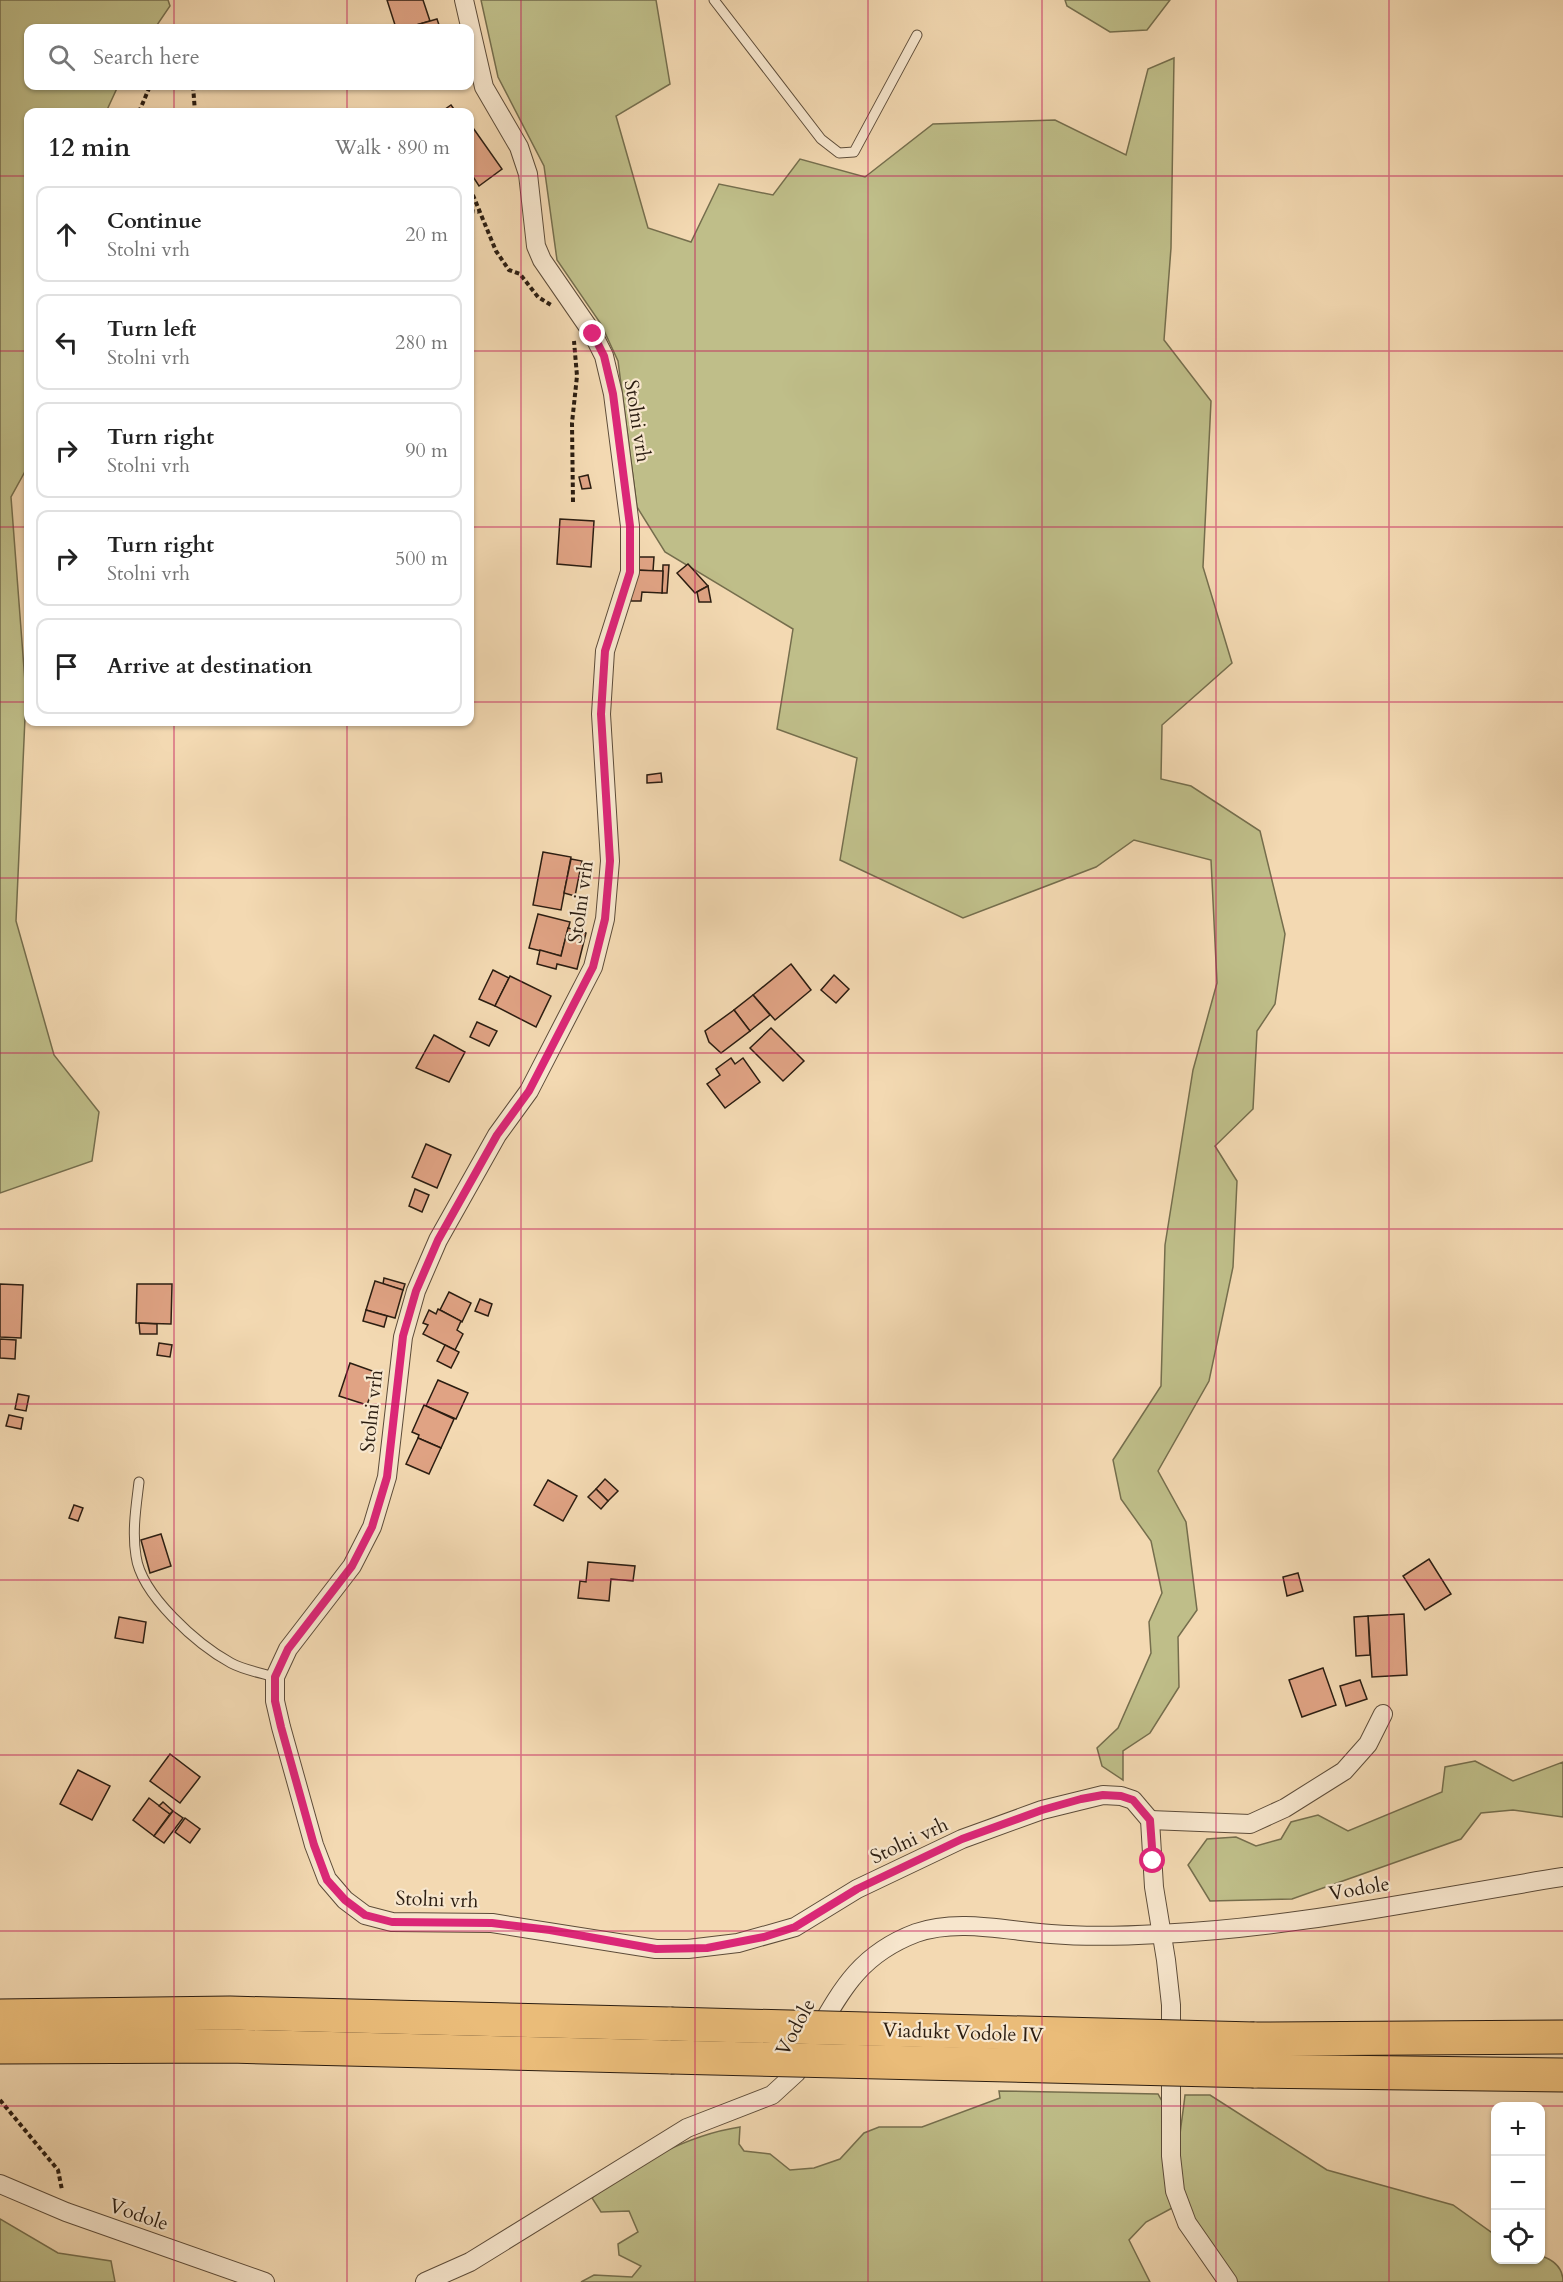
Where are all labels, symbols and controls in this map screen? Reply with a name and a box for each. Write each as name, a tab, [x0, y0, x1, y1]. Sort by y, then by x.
search box	[24, 24, 474, 90]
icon: search	[45, 41, 78, 74]
text: Search here	[93, 42, 200, 72]
text: 12 min	[48, 130, 131, 165]
text: Walk · 890 m	[335, 134, 450, 161]
text: Continue	[107, 206, 202, 236]
icon: ahead	[50, 218, 83, 251]
text: 20 m	[405, 221, 448, 248]
text: Stolni vrh	[107, 236, 190, 263]
text: Turn left	[107, 314, 196, 344]
route end	[579, 320, 605, 346]
icon: left	[50, 326, 83, 359]
text: 280 m	[395, 329, 448, 356]
text: Stolni vrh	[107, 344, 190, 371]
street label: Stolni vrh	[618, 378, 657, 464]
text: Turn right	[107, 422, 214, 452]
icon: right	[50, 434, 83, 467]
text: 90 m	[405, 437, 448, 464]
text: Stolni vrh	[107, 452, 190, 479]
text: Turn right	[107, 530, 214, 560]
icon: right	[50, 542, 83, 575]
text: 500 m	[395, 545, 448, 572]
text: Stolni vrh	[107, 560, 190, 587]
icon: arrive	[50, 650, 83, 683]
text: Arrive at destination	[107, 651, 312, 681]
street label: Stolni vrh	[561, 859, 600, 945]
street label: Stolni vrh	[354, 1368, 389, 1454]
street label: Stolni vrh	[866, 1811, 953, 1870]
route start	[1139, 1847, 1165, 1873]
street label: Vodole	[1327, 1870, 1392, 1907]
street label: Stolni vrh	[395, 1885, 479, 1914]
street label: Vodole	[769, 1994, 822, 2061]
street label: Viadukt Vodole IV	[882, 2016, 1044, 2049]
map controls	[1491, 2102, 1545, 2264]
button: +	[1491, 2102, 1545, 2156]
button: −	[1491, 2156, 1545, 2210]
street label: Vodole	[106, 2192, 172, 2237]
button: locate	[1491, 2210, 1545, 2264]

